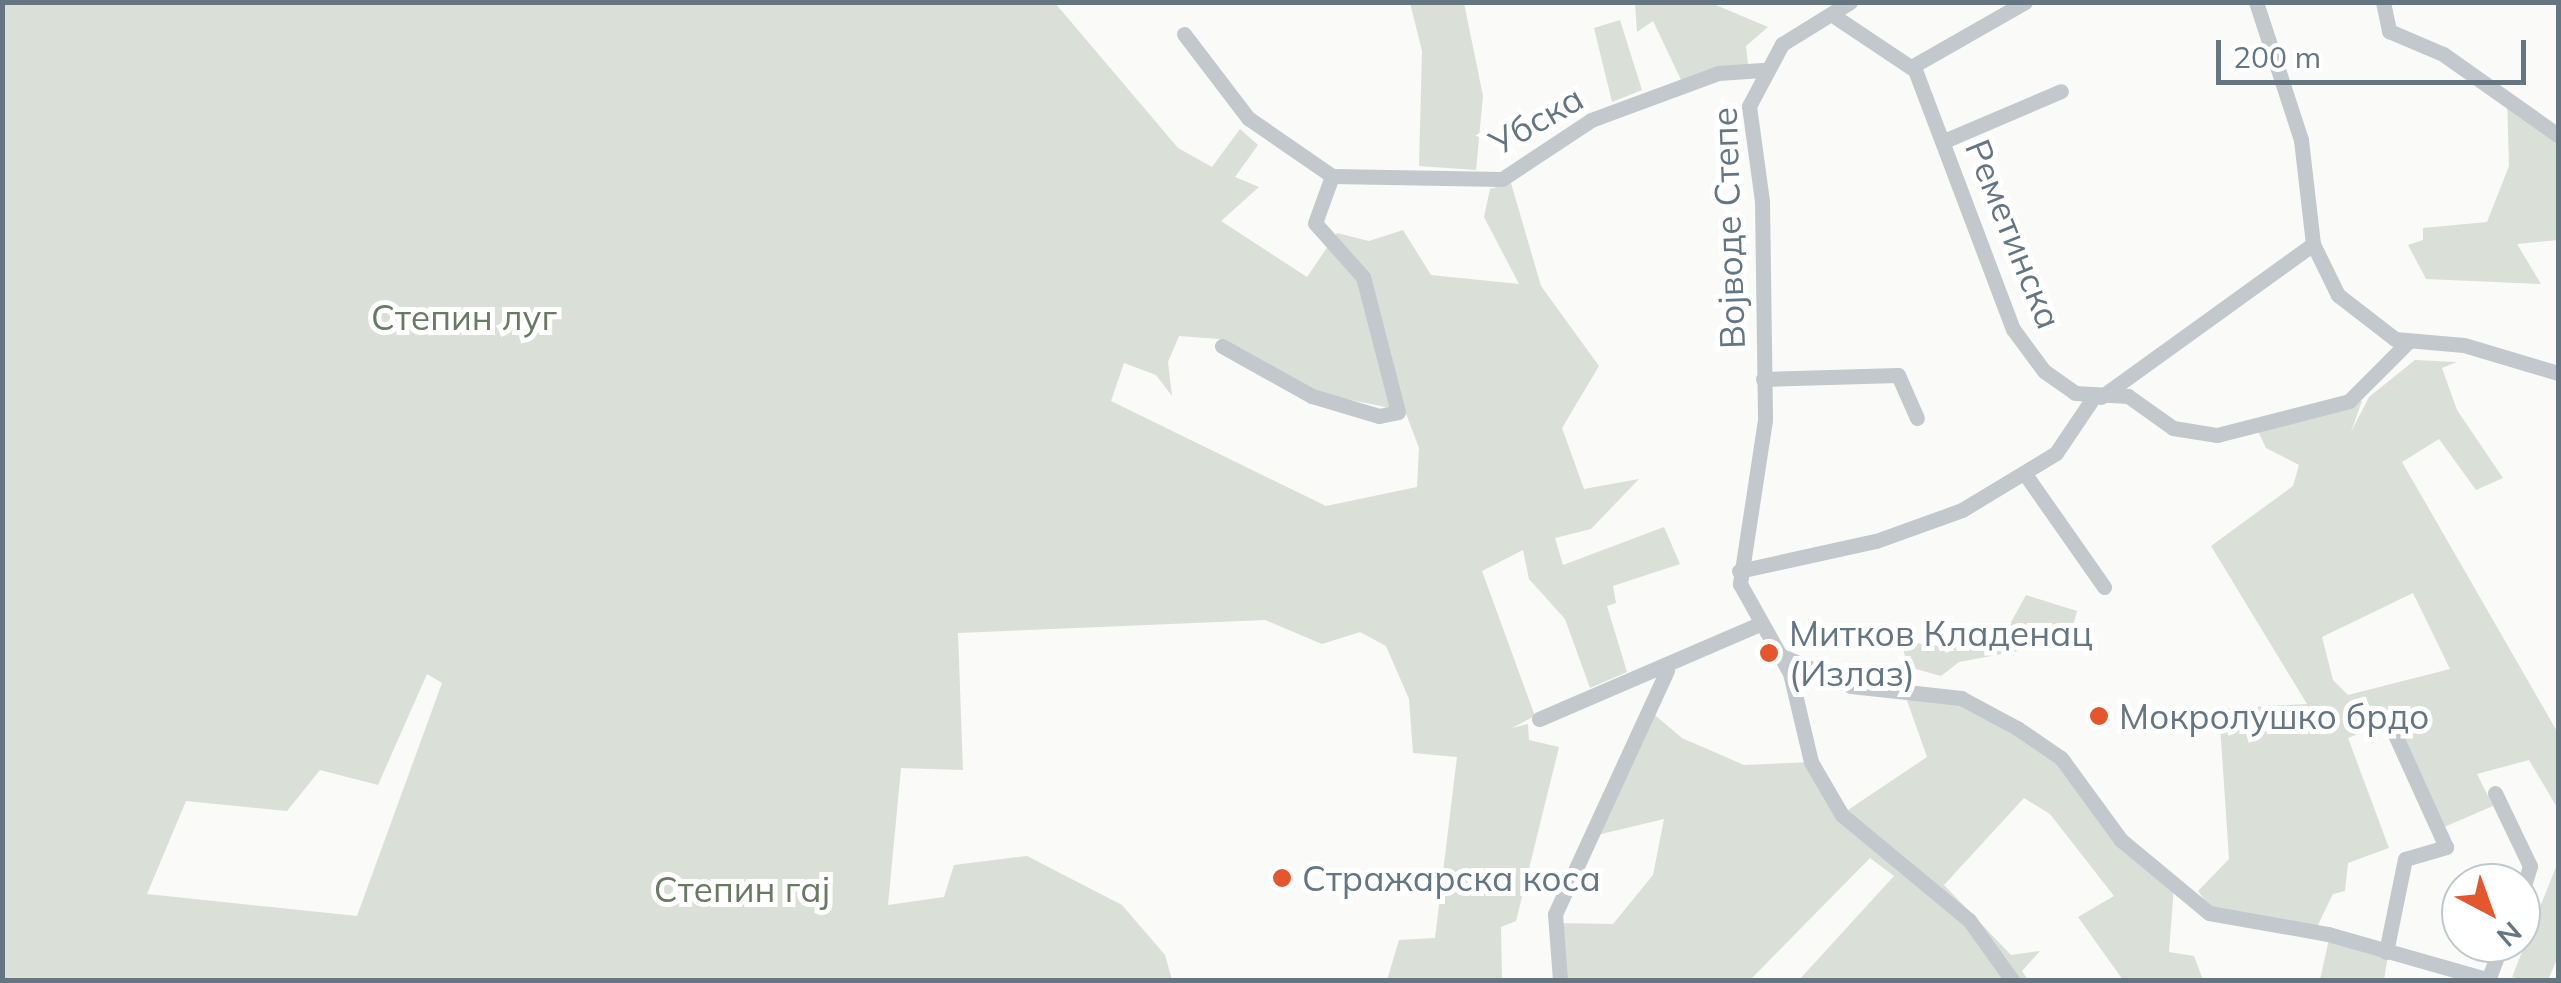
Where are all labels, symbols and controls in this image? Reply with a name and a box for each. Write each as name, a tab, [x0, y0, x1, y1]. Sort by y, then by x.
scale bar	[2221, 20, 2531, 82]
text: 200 m	[2233, 38, 2321, 76]
street label: Убска	[1482, 76, 1590, 164]
street label: Војводе Степе	[1703, 106, 1753, 350]
street label: Реметинска	[1957, 133, 2071, 335]
park label: Степин луг	[371, 296, 557, 338]
place label: Митков Кладенац (Излаз)	[1789, 612, 2093, 694]
marker: Митков Кладенац (Излаз)	[1758, 642, 1780, 664]
place label: Мокролушко брдо	[2119, 695, 2429, 737]
marker: Мокролушко брдо	[2088, 705, 2110, 727]
place label: Стражарска коса	[1302, 857, 1601, 899]
north arrow	[2441, 863, 2541, 963]
marker: Стражарска коса	[1271, 867, 1293, 889]
park label: Степин гај	[654, 868, 830, 910]
text: N	[2490, 914, 2529, 955]

